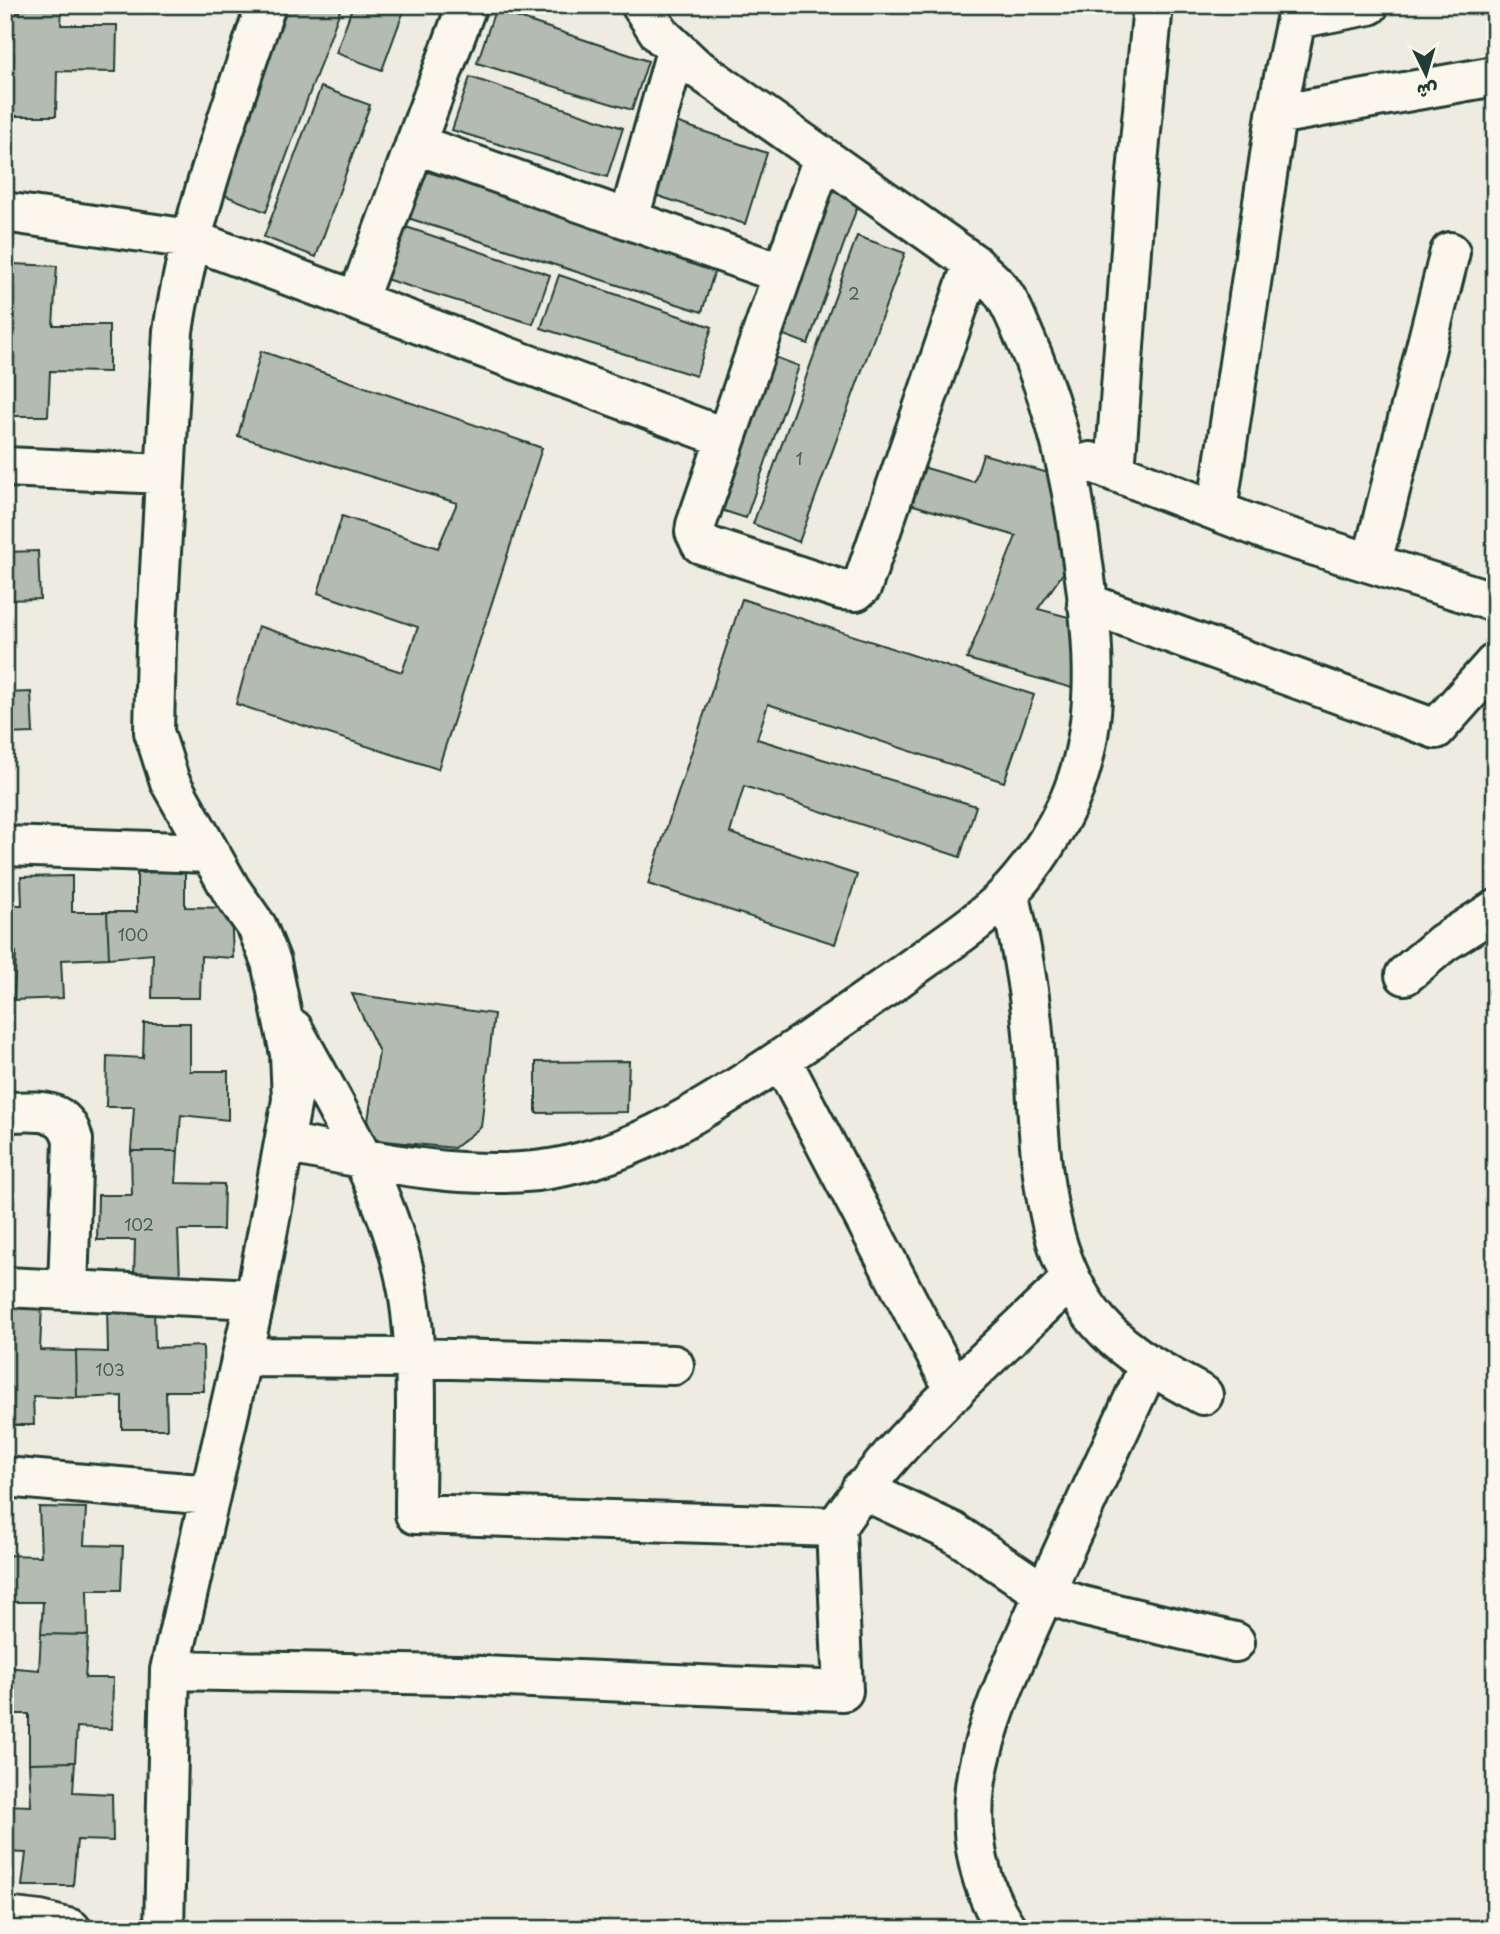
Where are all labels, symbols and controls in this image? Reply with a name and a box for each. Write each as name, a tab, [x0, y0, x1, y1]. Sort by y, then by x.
north arrow	[1392, 38, 1462, 108]
text: ش	[1416, 77, 1439, 107]
house number: 2	[848, 281, 860, 305]
house number: 1	[795, 446, 803, 470]
house number: 100	[118, 922, 148, 946]
house number: 102	[124, 1212, 154, 1236]
house number: 103	[95, 1357, 125, 1381]

